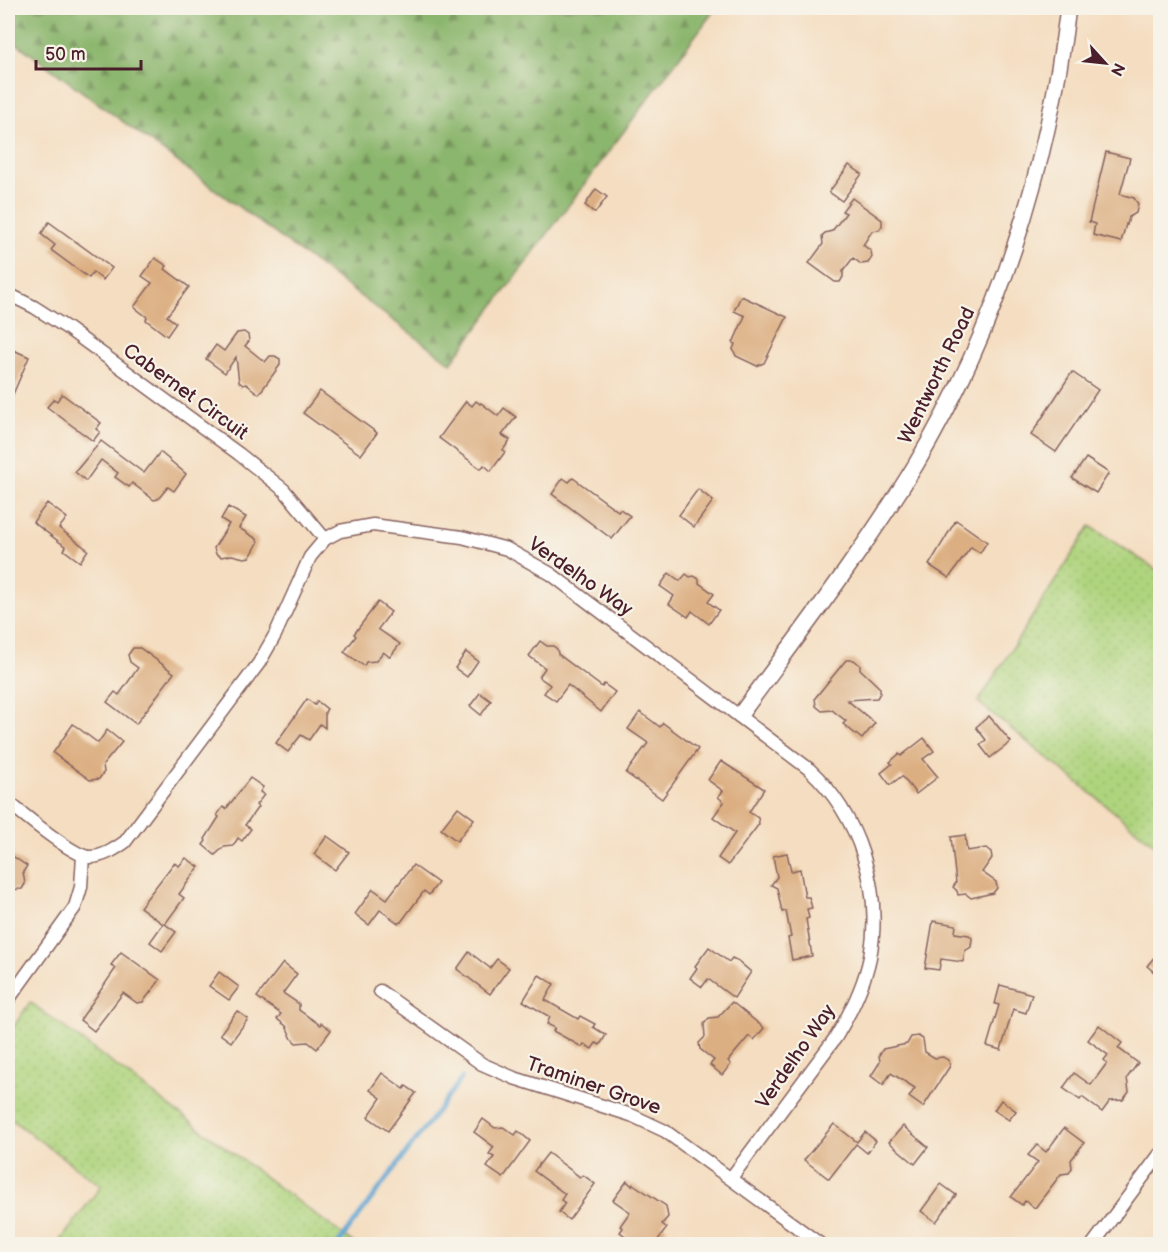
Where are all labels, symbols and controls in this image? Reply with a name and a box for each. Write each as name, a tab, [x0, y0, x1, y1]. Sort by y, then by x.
scale bar	[36, 33, 141, 71]
north arrow	[1075, 33, 1135, 93]
text: 50 m	[45, 44, 86, 65]
text: N	[1106, 59, 1128, 79]
street label: Wentworth Road	[893, 303, 980, 448]
street label: Cabernet Circuit	[118, 338, 253, 445]
street label: Verdelho Way	[524, 532, 637, 622]
street label: Verdelho Way	[751, 1000, 841, 1113]
street label: Traminer Grove	[523, 1052, 664, 1120]

